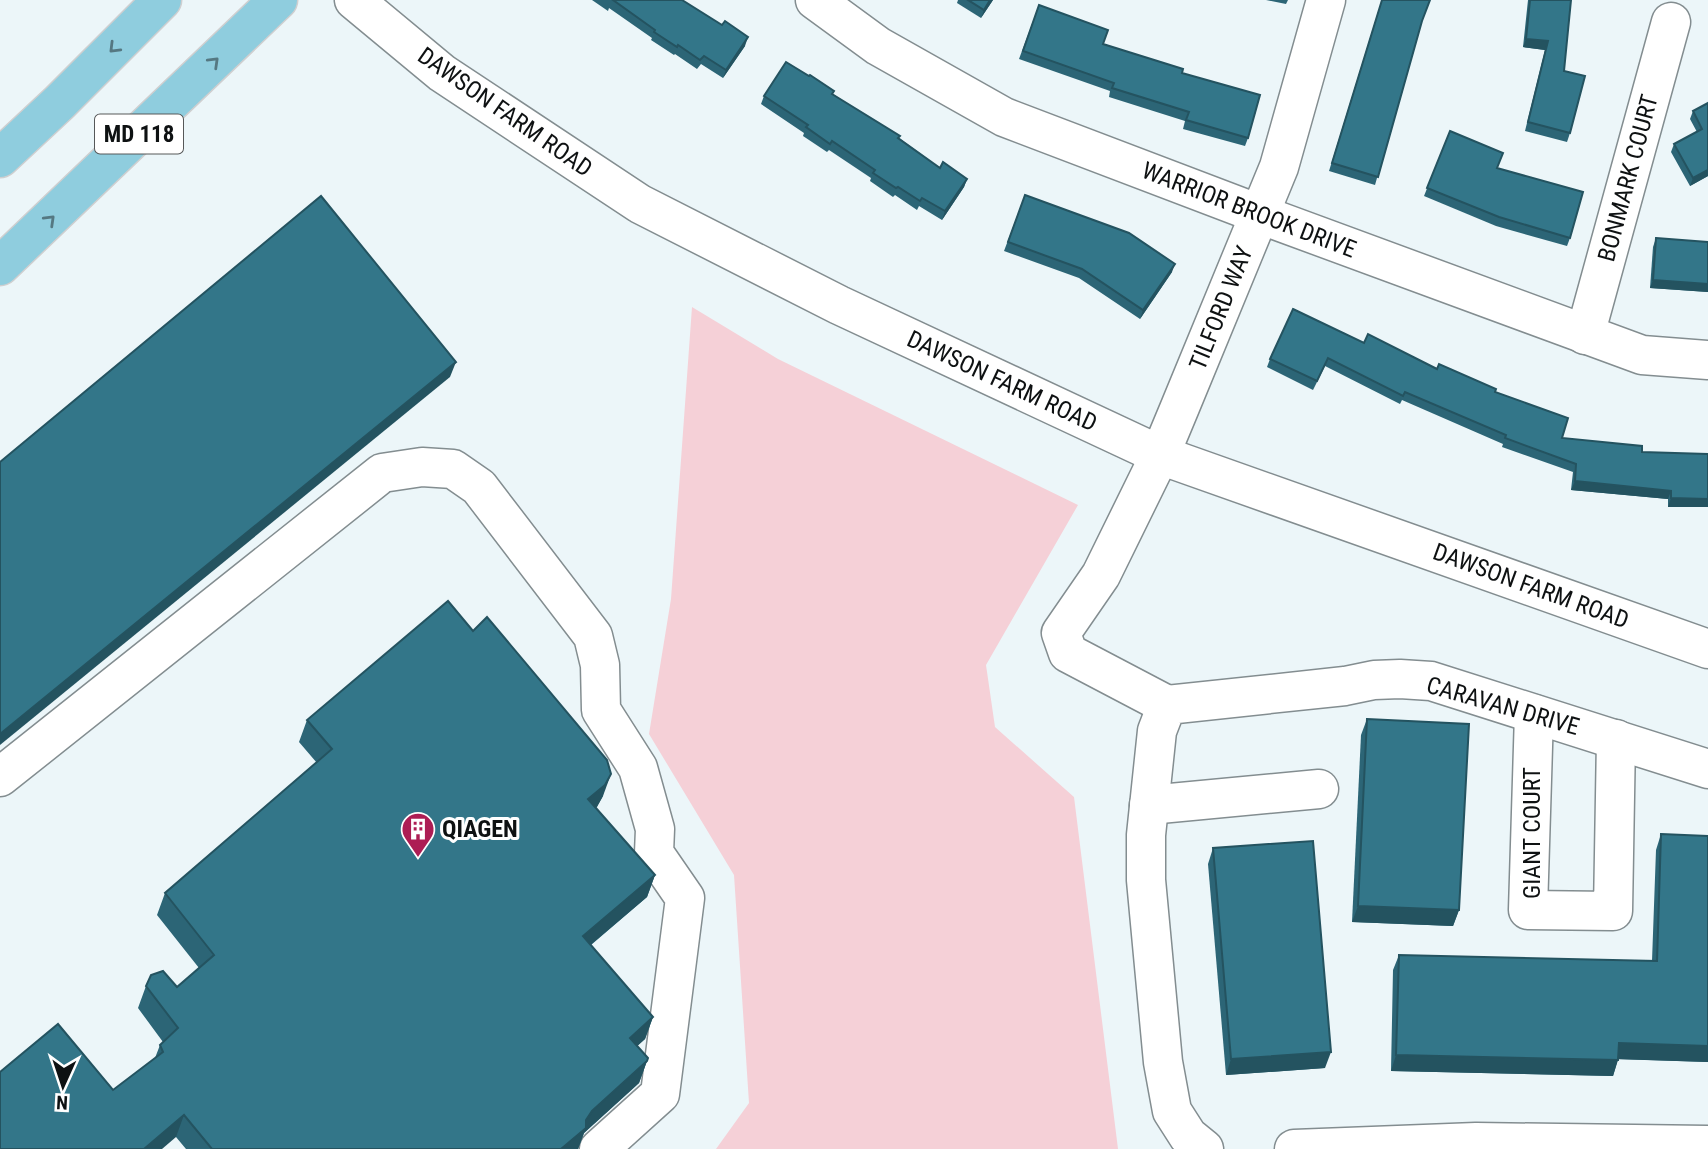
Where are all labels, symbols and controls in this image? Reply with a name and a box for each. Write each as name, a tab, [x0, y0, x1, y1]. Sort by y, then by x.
one-way arrow	[109, 40, 122, 53]
street label: DAWSON FARM ROAD	[412, 41, 598, 183]
one-way arrow	[206, 58, 219, 71]
street label: BONMARK COURT	[1592, 91, 1664, 265]
road number: MD 118	[95, 114, 183, 154]
street label: WARRIOR BROOK DRIVE	[1138, 156, 1360, 264]
one-way arrow	[42, 216, 55, 229]
street label: TILFORD WAY	[1183, 242, 1259, 374]
street label: DAWSON FARM ROAD	[903, 325, 1101, 437]
street label: DAWSON FARM ROAD	[1429, 538, 1633, 634]
street label: CARAVAN DRIVE	[1423, 671, 1583, 741]
street label: GIANT COURT	[1518, 767, 1546, 899]
building icon: QIAGEN	[399, 810, 437, 859]
place label: QIAGEN	[442, 815, 518, 843]
north arrow	[28, 1051, 98, 1121]
text: N	[56, 1091, 69, 1114]

